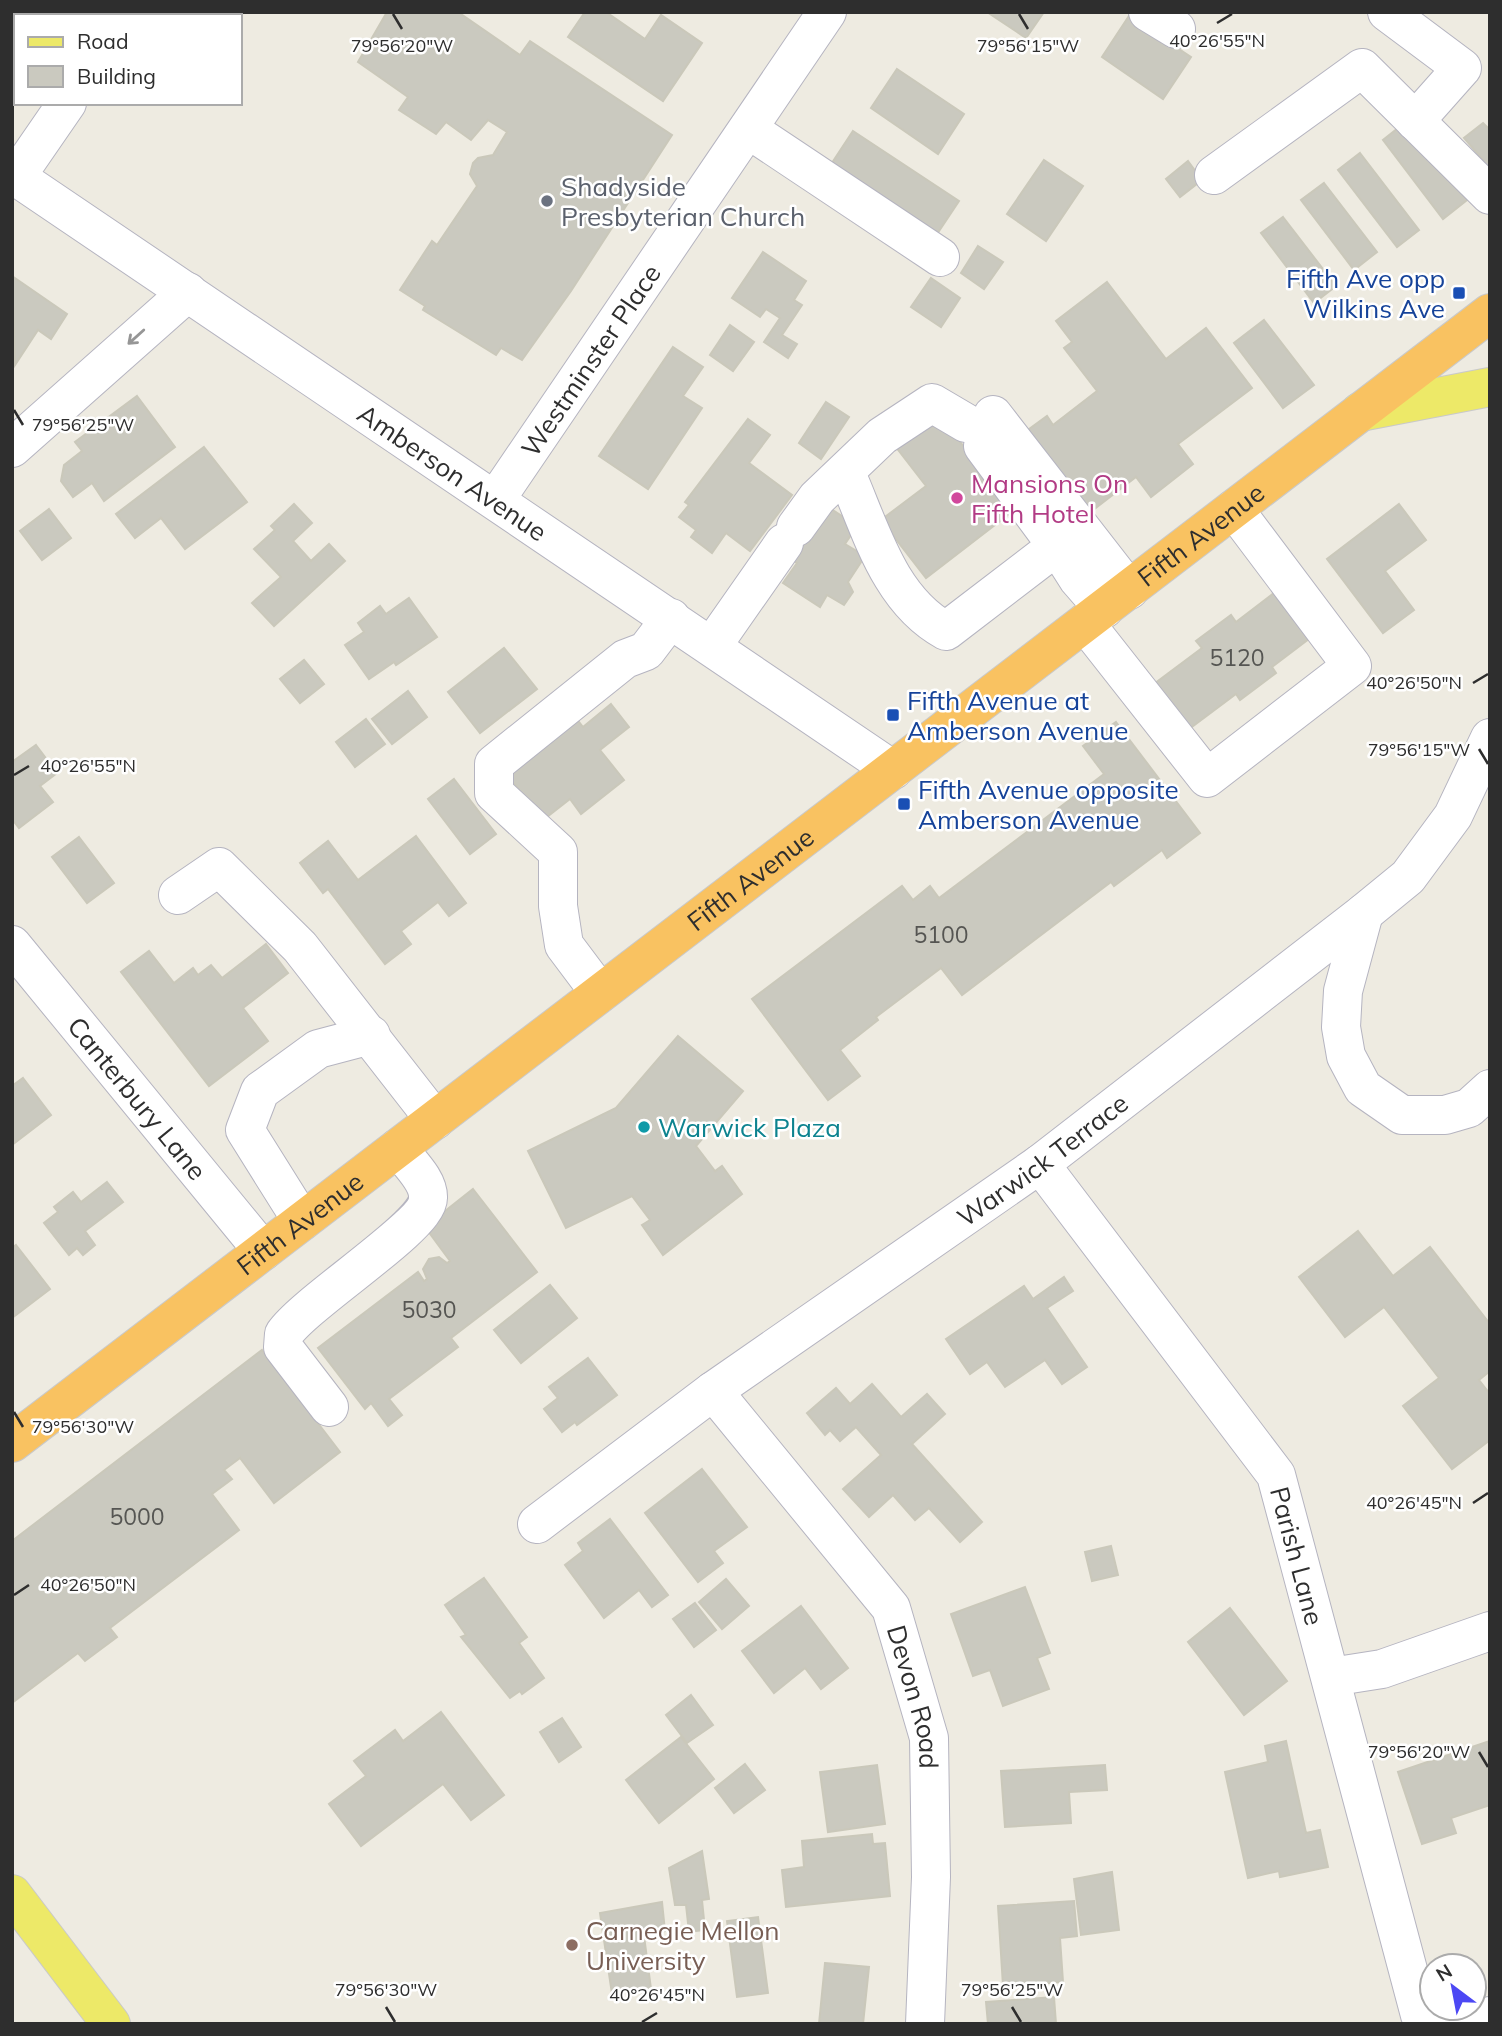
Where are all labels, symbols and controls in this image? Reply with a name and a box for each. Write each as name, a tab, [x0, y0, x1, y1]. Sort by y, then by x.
legend	[14, 14, 242, 105]
text: Road	[77, 28, 128, 54]
text: 40°26'55"N	[1169, 29, 1265, 52]
text: 79°56'20"W	[351, 34, 453, 57]
text: 79°56'15"W	[977, 34, 1079, 57]
text: Building	[77, 63, 156, 89]
place label: Shadyside Presbyterian Church	[561, 170, 805, 233]
marker: Shadyside Presbyterian Church	[539, 193, 555, 209]
street label: Westminster Place	[513, 258, 667, 463]
place label: Fifth Ave opp Wilkins Ave	[1286, 262, 1445, 325]
marker: Fifth Ave opp Wilkins Ave	[1451, 285, 1467, 301]
one-way arrow	[128, 329, 146, 345]
street label: Amberson Avenue	[352, 396, 554, 548]
text: 79°56'25"W	[32, 413, 134, 436]
place label: Mansions On Fifth Hotel	[971, 467, 1128, 530]
street label: Fifth Avenue	[1131, 475, 1270, 593]
marker: Mansions On Fifth Hotel	[949, 490, 965, 506]
house number: 5120	[1209, 643, 1265, 672]
text: 40°26'50"N	[1366, 671, 1462, 694]
place label: Fifth Avenue at Amberson Avenue	[907, 684, 1128, 747]
marker: Fifth Avenue at Amberson Avenue	[885, 707, 901, 723]
text: 79°56'15"W	[1368, 738, 1470, 761]
text: 40°26'55"N	[40, 754, 136, 777]
place label: Fifth Avenue opposite Amberson Avenue	[918, 773, 1179, 836]
marker: Fifth Avenue opposite Amberson Avenue	[896, 796, 912, 812]
street label: Fifth Avenue	[680, 820, 820, 938]
house number: 5100	[913, 920, 969, 949]
street label: Canterbury Lane	[61, 1010, 214, 1186]
street label: Warwick Terrace	[950, 1086, 1134, 1233]
place label: Warwick Plaza	[658, 1111, 841, 1144]
marker: Warwick Plaza	[636, 1119, 652, 1135]
street label: Fifth Avenue	[230, 1164, 369, 1282]
house number: 5030	[401, 1295, 457, 1324]
text: 79°56'30"W	[32, 1415, 134, 1438]
street label: Parish Lane	[1263, 1483, 1332, 1628]
text: 40°26'45"N	[1366, 1491, 1462, 1514]
house number: 5000	[109, 1502, 165, 1531]
text: 40°26'50"N	[40, 1573, 136, 1596]
street label: Devon Road	[880, 1621, 946, 1769]
text: 79°56'20"W	[1368, 1740, 1470, 1763]
place label: Carnegie Mellon University	[586, 1914, 779, 1977]
marker: Carnegie Mellon University	[564, 1937, 580, 1953]
north arrow	[1418, 1952, 1488, 2022]
text: N	[1432, 1959, 1456, 1987]
text: 79°56'30"W	[335, 1978, 437, 2001]
text: 79°56'25"W	[961, 1978, 1063, 2001]
text: 40°26'45"N	[609, 1983, 705, 2006]

